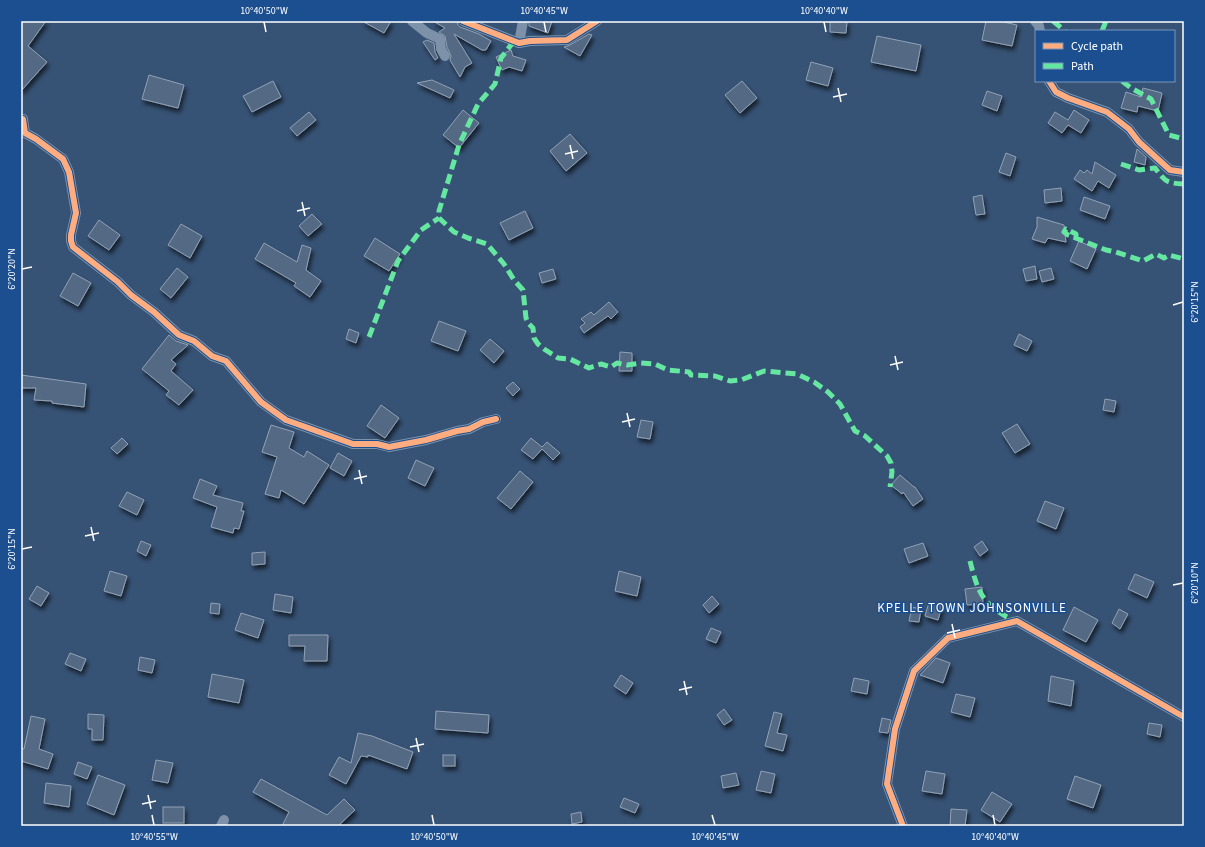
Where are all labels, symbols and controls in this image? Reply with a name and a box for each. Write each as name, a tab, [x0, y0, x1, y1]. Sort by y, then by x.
text: 10°40'50"W	[240, 4, 288, 18]
text: 10°40'45"W	[520, 4, 568, 18]
text: 10°40'40"W	[800, 4, 848, 18]
legend	[1035, 30, 1175, 82]
text: Cycle path	[1071, 38, 1123, 55]
text: Path	[1071, 58, 1094, 75]
text: 6°20'20"N	[5, 248, 19, 290]
text: 6°20'15"N	[1188, 281, 1202, 323]
text: 6°20'15"N	[5, 528, 19, 570]
text: 6°20'10"N	[1188, 562, 1202, 604]
district label: KPELLE TOWN JOHNSONVILLE	[877, 599, 1067, 617]
text: 10°40'55"W	[130, 830, 178, 844]
text: 10°40'50"W	[410, 830, 458, 844]
text: 10°40'45"W	[691, 830, 739, 844]
text: 10°40'40"W	[971, 830, 1019, 844]

